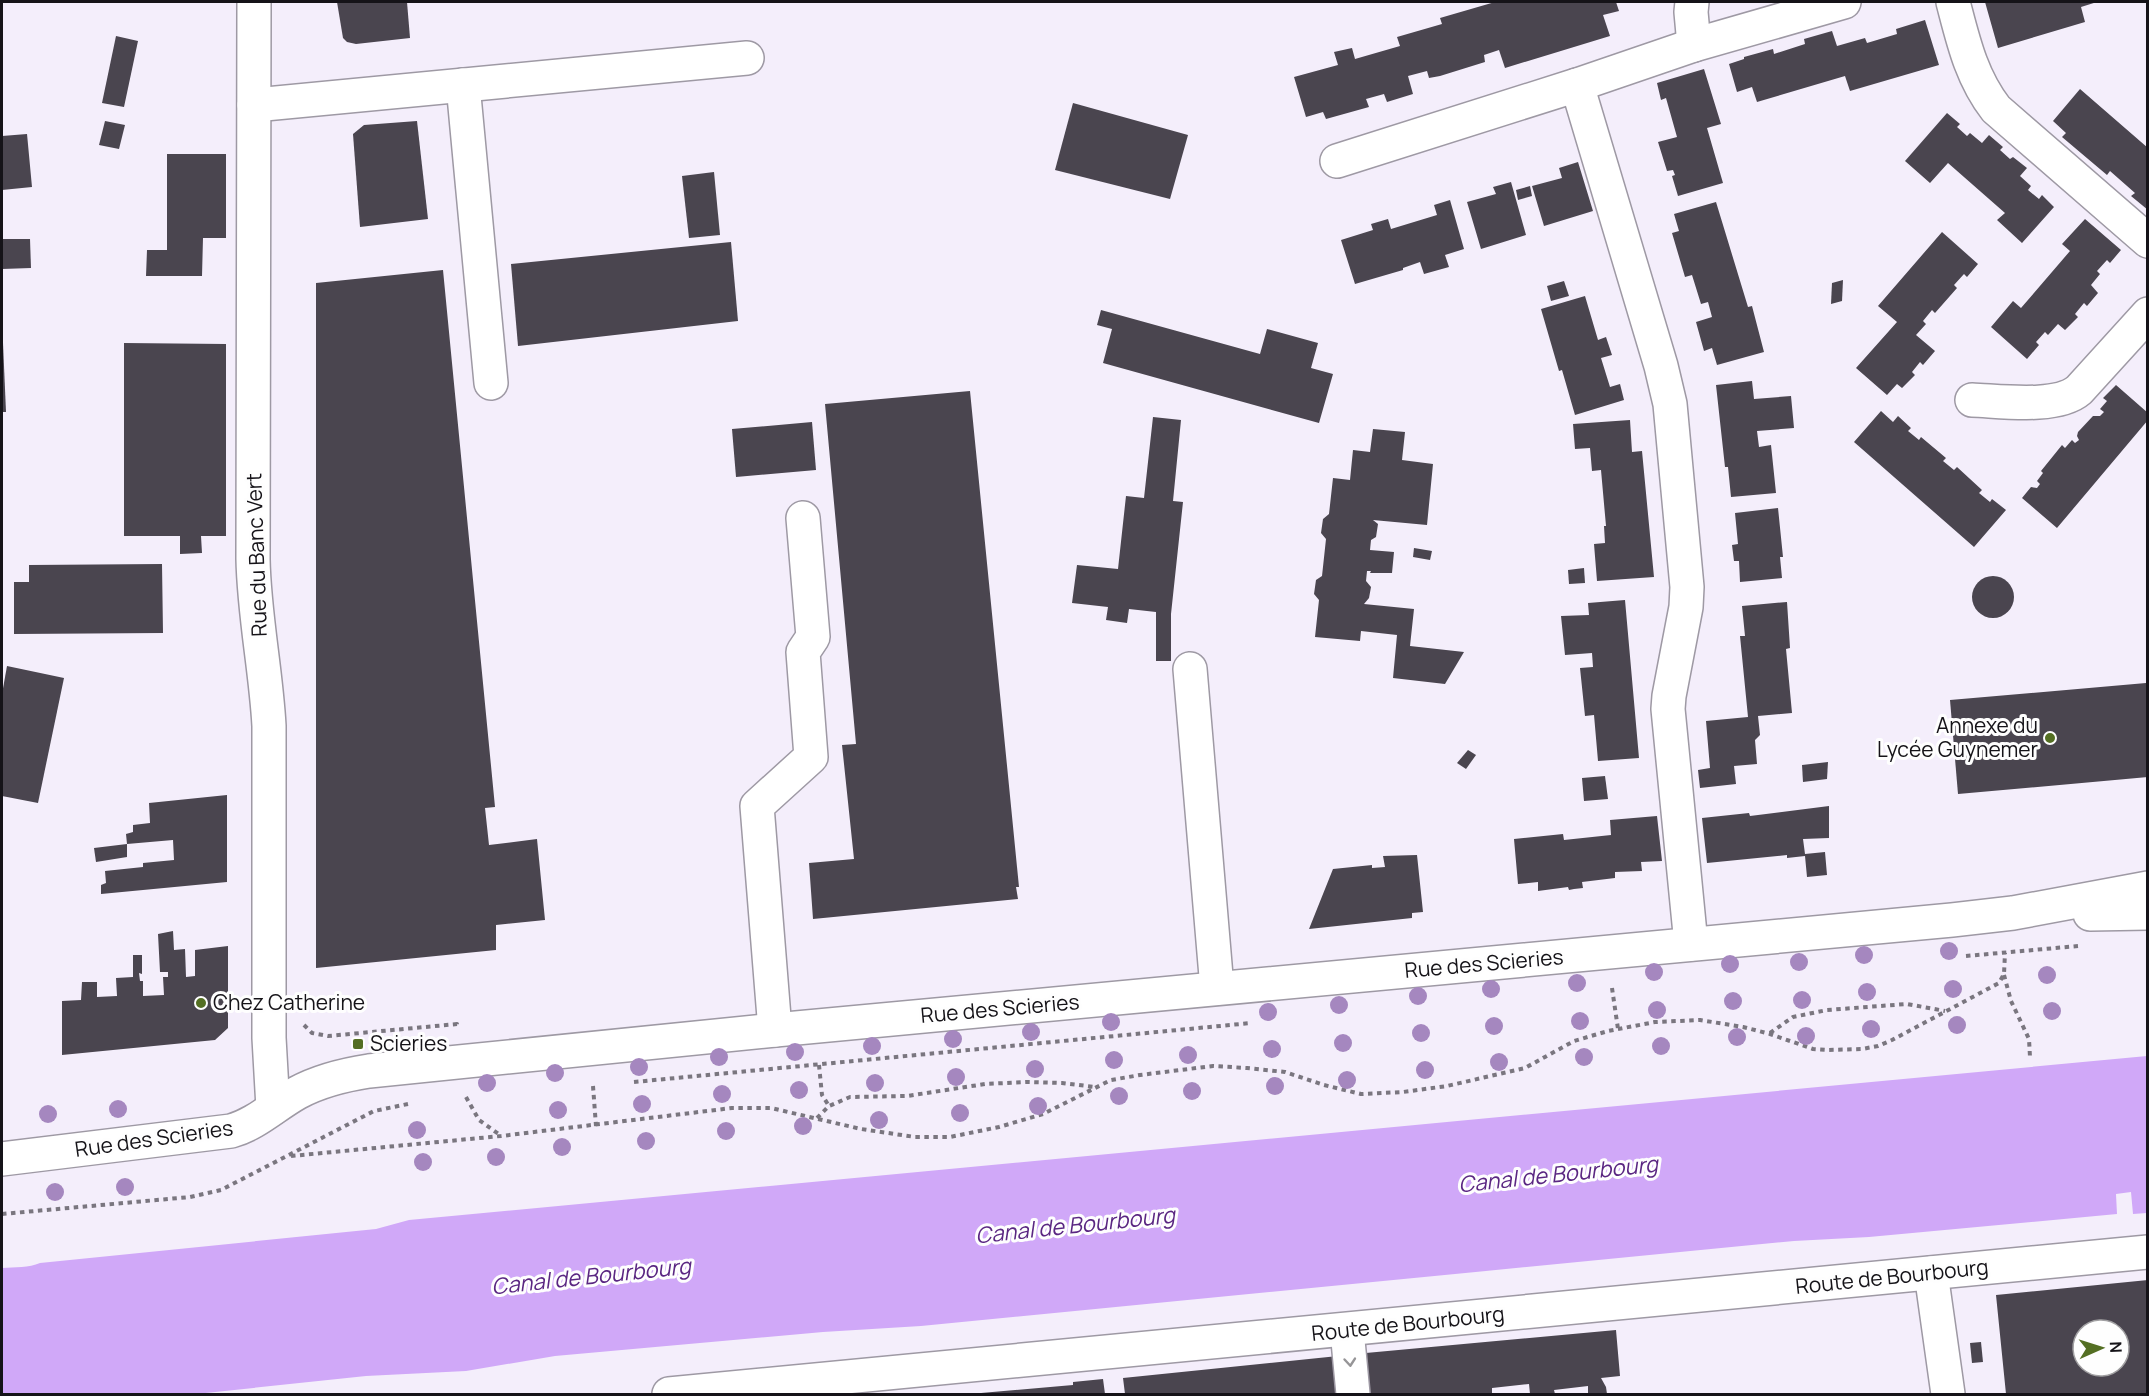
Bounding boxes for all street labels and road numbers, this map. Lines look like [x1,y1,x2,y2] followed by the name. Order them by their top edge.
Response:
[239,473,273,637] street label: Rue du Banc Vert
[1403,942,1565,984] street label: Rue des Scieries
[919,987,1081,1029] street label: Rue des Scieries
[73,1113,235,1163] street label: Rue des Scieries
[1794,1252,1990,1300] street label: Route de Bourbourg
[1310,1299,1506,1347] street label: Route de Bourbourg

